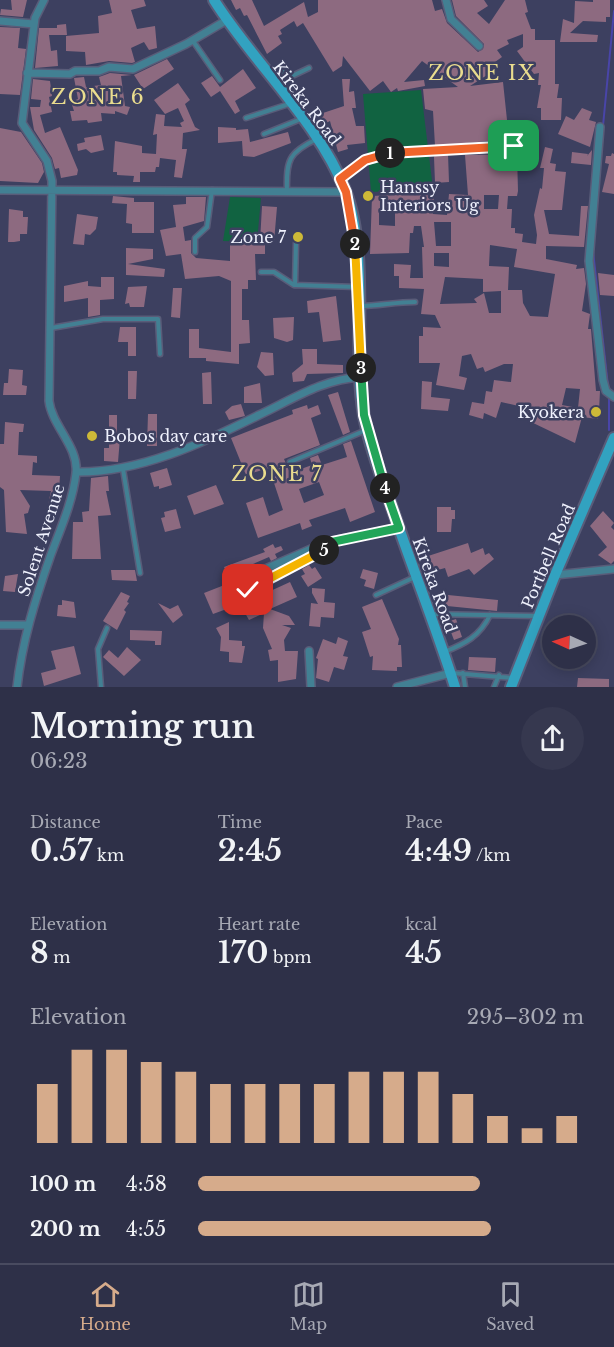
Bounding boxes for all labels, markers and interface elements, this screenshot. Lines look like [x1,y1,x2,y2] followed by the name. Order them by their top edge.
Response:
[269,57,345,149] street label: Kireka Road
[428,61,536,85] district label: ZONE IX
[51,85,145,109] district label: ZONE 6
[488,120,539,171] pin
[497,129,530,162] icon: arrive
[375,138,405,168] pin: 1
[387,143,393,163] text: 1
[380,177,479,215] place label: Hanssy Interiors Ug
[361,189,375,203] marker: Hanssy Interiors Ug
[230,227,287,247] place label: Zone 7
[340,229,370,259] pin: 2
[291,230,305,244] marker: Zone 7
[350,234,360,254] text: 2
[346,353,376,383] pin: 3
[356,358,366,378] text: 3
[518,402,584,422] place label: Kyokera
[589,405,603,419] marker: Kyokera
[104,426,227,446] place label: Bobos day care
[85,429,99,443] marker: Bobos day care
[231,462,323,486] district label: ZONE 7
[370,473,400,503] pin: 4
[380,478,390,498] text: 4
[13,481,69,599] street label: Solent Avenue
[517,500,579,611] street label: Portbell Road
[408,534,462,636] street label: Kireka Road
[309,535,339,565] pin: 5
[319,540,329,560] text: 5
[222,564,273,615] pin
[231,573,264,606] icon: check
[542,615,596,669] north arrow
[542,615,596,669] map controls
[30,706,255,747] text: Morning run
[521,707,584,770] button: share
[30,749,87,773] text: 06:23
[30,812,101,832] text: Distance
[218,812,262,832] text: Time
[405,812,443,832] text: Pace
[30,832,92,869] text: 0.57
[218,832,282,869] text: 2:45
[405,832,472,869] text: 4:49
[92,845,124,865] text: km
[472,845,510,865] text: /km
[30,914,107,934] text: Elevation
[218,914,300,934] text: Heart rate
[405,914,437,934] text: kcal
[30,934,49,971] text: 8
[218,934,268,971] text: 170
[405,934,442,971] text: 45
[49,947,71,967] text: m
[268,947,312,967] text: bpm
[30,1005,127,1029] text: Elevation
[467,1005,584,1029] text: 295–302 m
[30,1172,96,1196] text: 100 m
[126,1172,167,1196] text: 4:58
[30,1217,101,1241] text: 200 m
[126,1217,166,1241] text: 4:55
[80,1278,131,1334] tab: Home
[290,1278,327,1334] tab: Map
[486,1278,534,1334] tab: Saved

